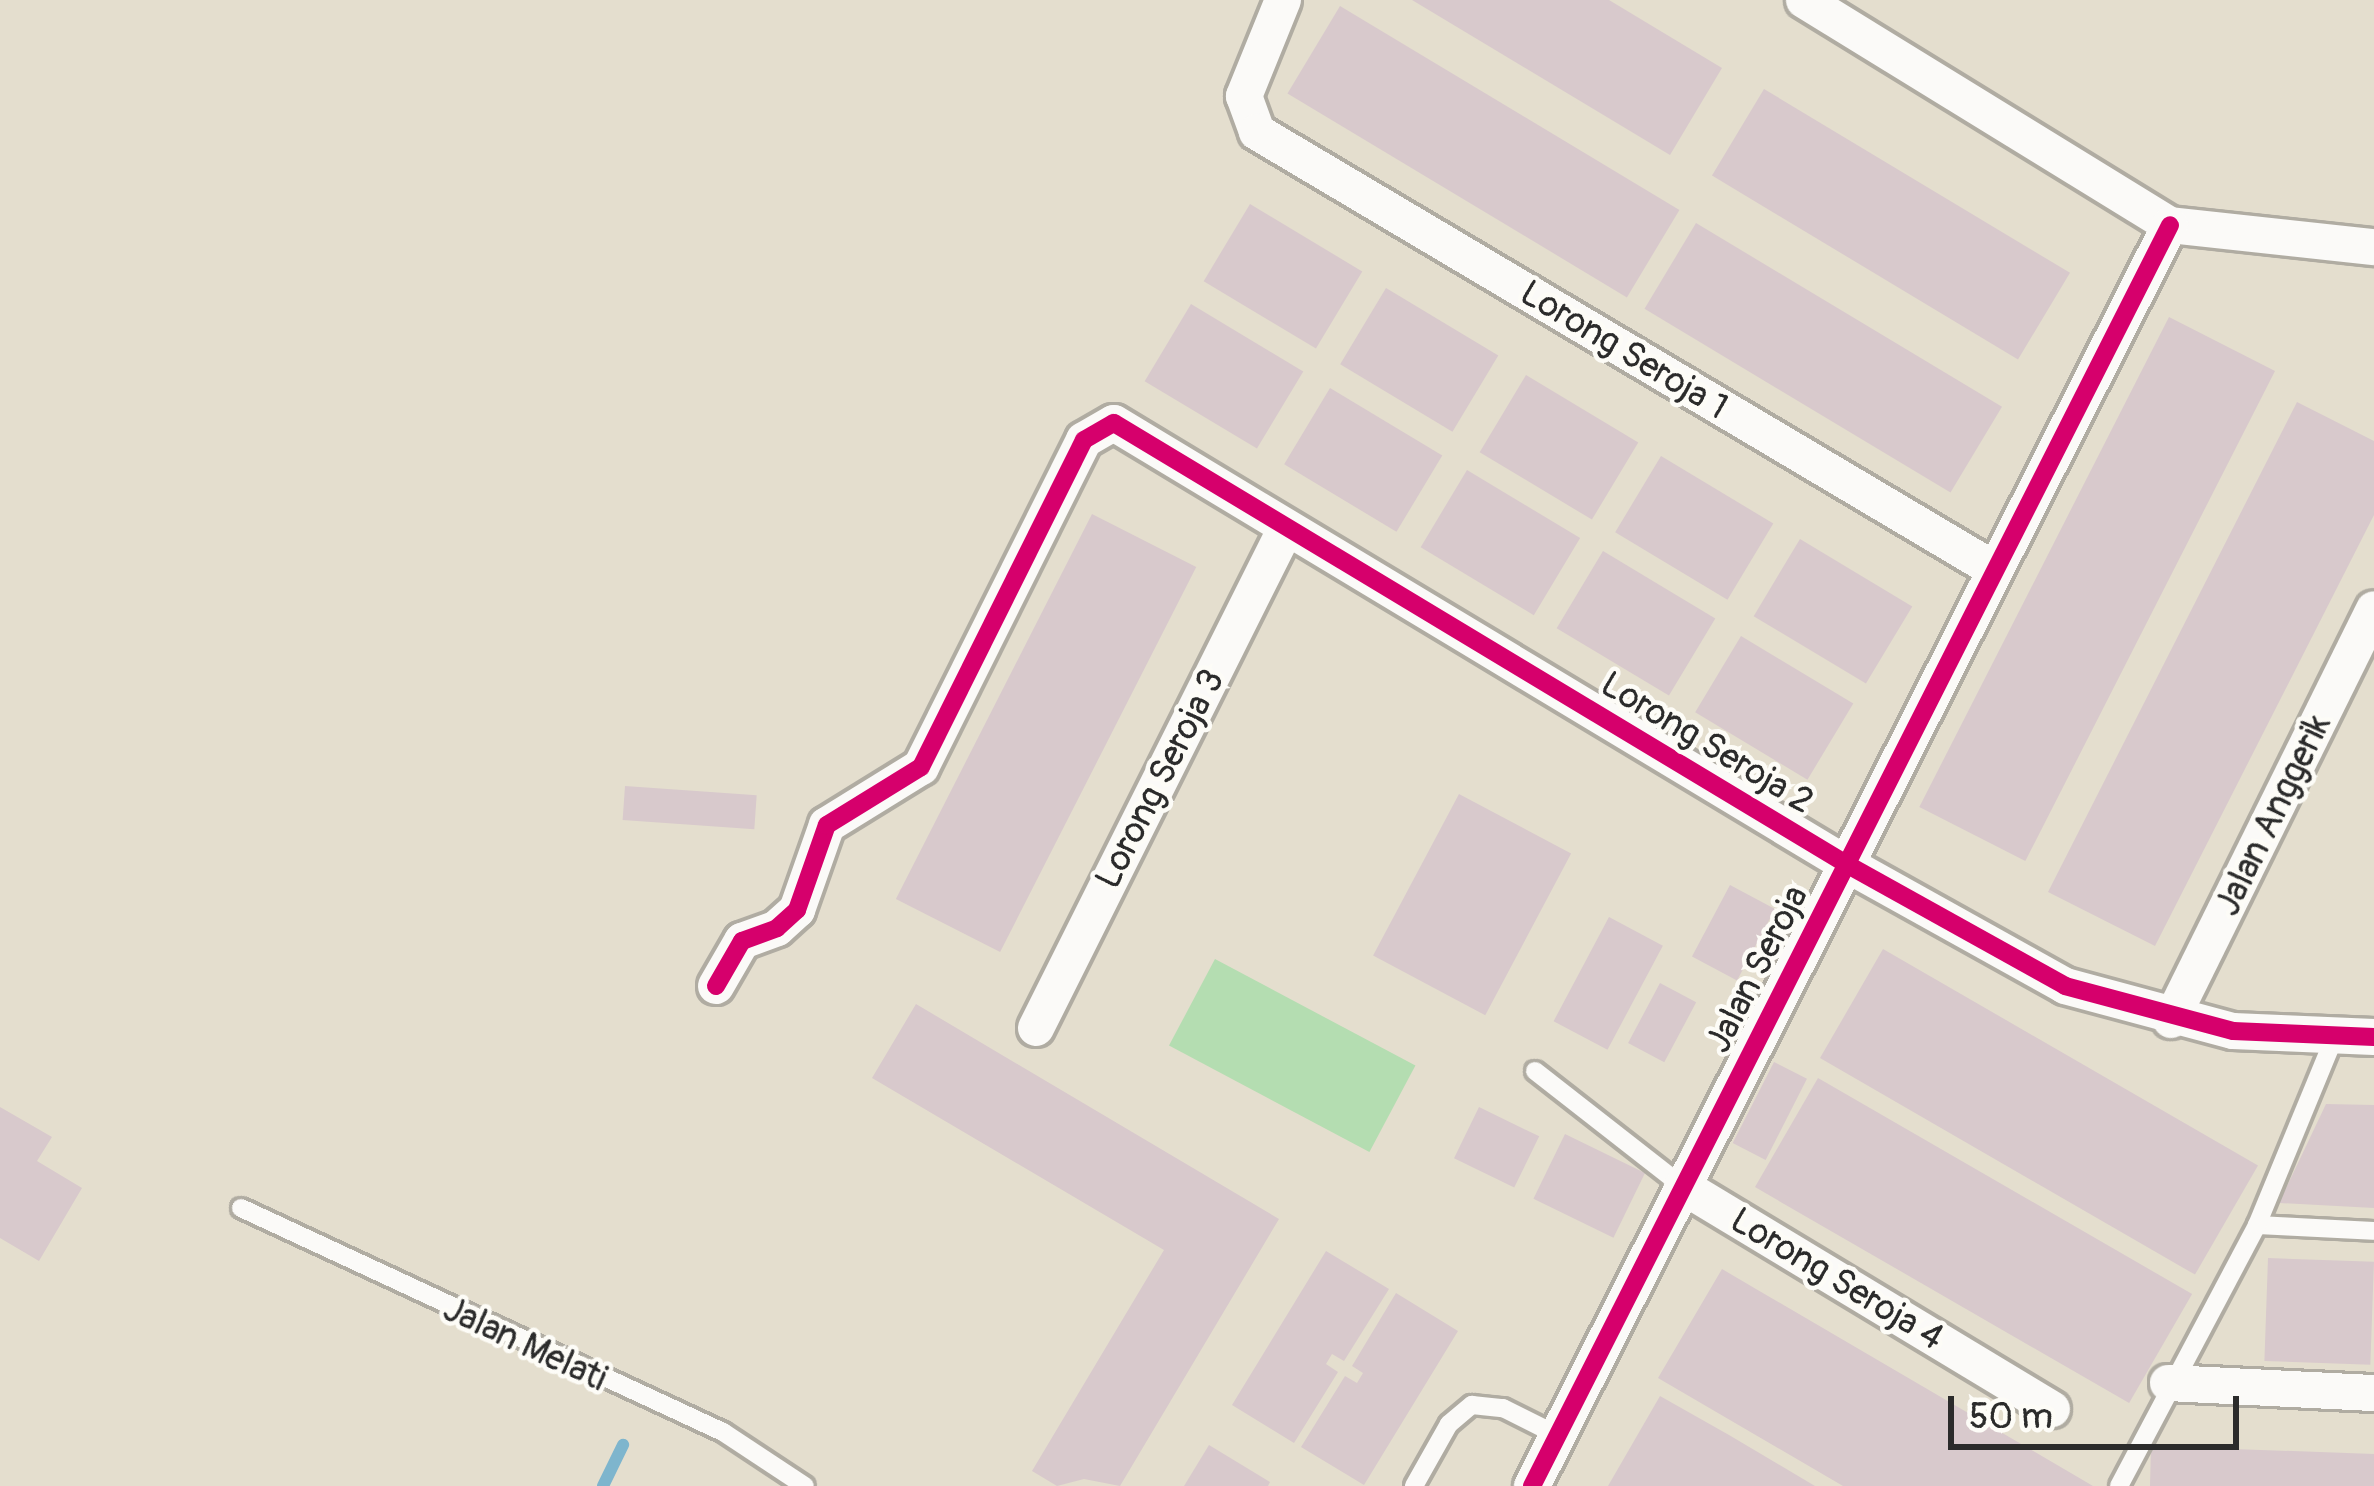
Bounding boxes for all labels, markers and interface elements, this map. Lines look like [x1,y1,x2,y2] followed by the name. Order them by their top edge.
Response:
[1513,271,1735,429] street label: Lorong Seroja 1
[1086,662,1234,896] street label: Lorong Seroja 3
[1593,663,1821,823] street label: Lorong Seroja 2
[2206,707,2340,923] street label: Jalan Anggerik
[1697,878,1817,1060] street label: Jalan Seroja
[1723,1198,1951,1360] street label: Lorong Seroja 4
[436,1287,614,1401] street label: Jalan Melati
[1954,1372,2245,1446] scale bar
[1969,1394,2053,1439] text: 50 m

